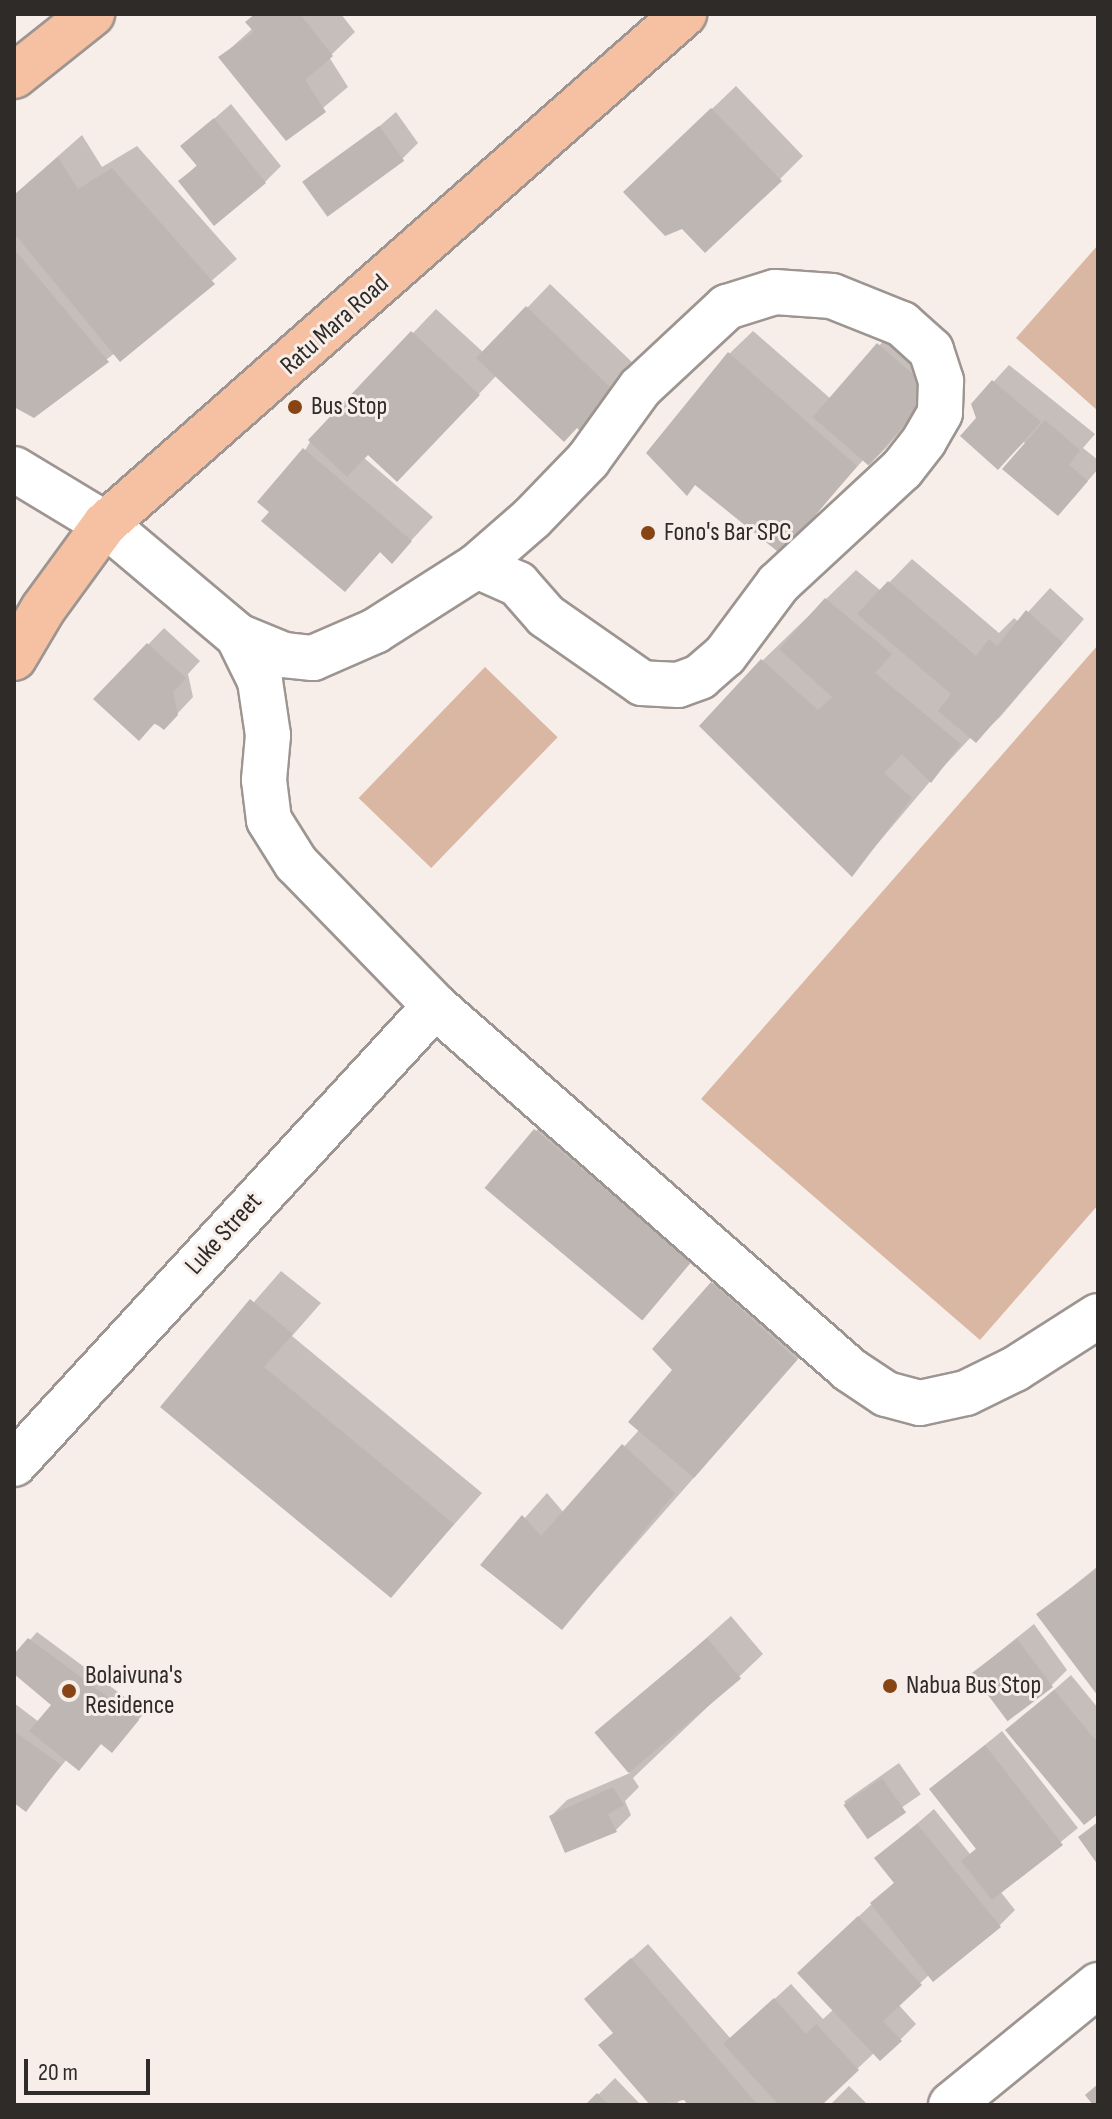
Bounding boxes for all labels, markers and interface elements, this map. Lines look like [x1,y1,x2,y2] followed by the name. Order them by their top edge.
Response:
[275,268,395,382] street label: Ratu Mara Road
[311,391,387,423] place label: Bus Stop
[286,398,304,416] marker: Bus Stop
[664,517,792,549] place label: Fono's Bar SPC
[639,524,657,542] marker: Fono's Bar SPC
[179,1187,269,1281] street label: Luke Street
[85,1660,183,1722] place label: Bolaivuna's Residence
[906,1670,1041,1702] place label: Nabua Bus Stop
[881,1677,899,1695] marker: Nabua Bus Stop
[60,1682,78,1700] marker: Bolaivuna's Residence
[28,2043,154,2093] scale bar
[38,2058,78,2087] text: 20 m

